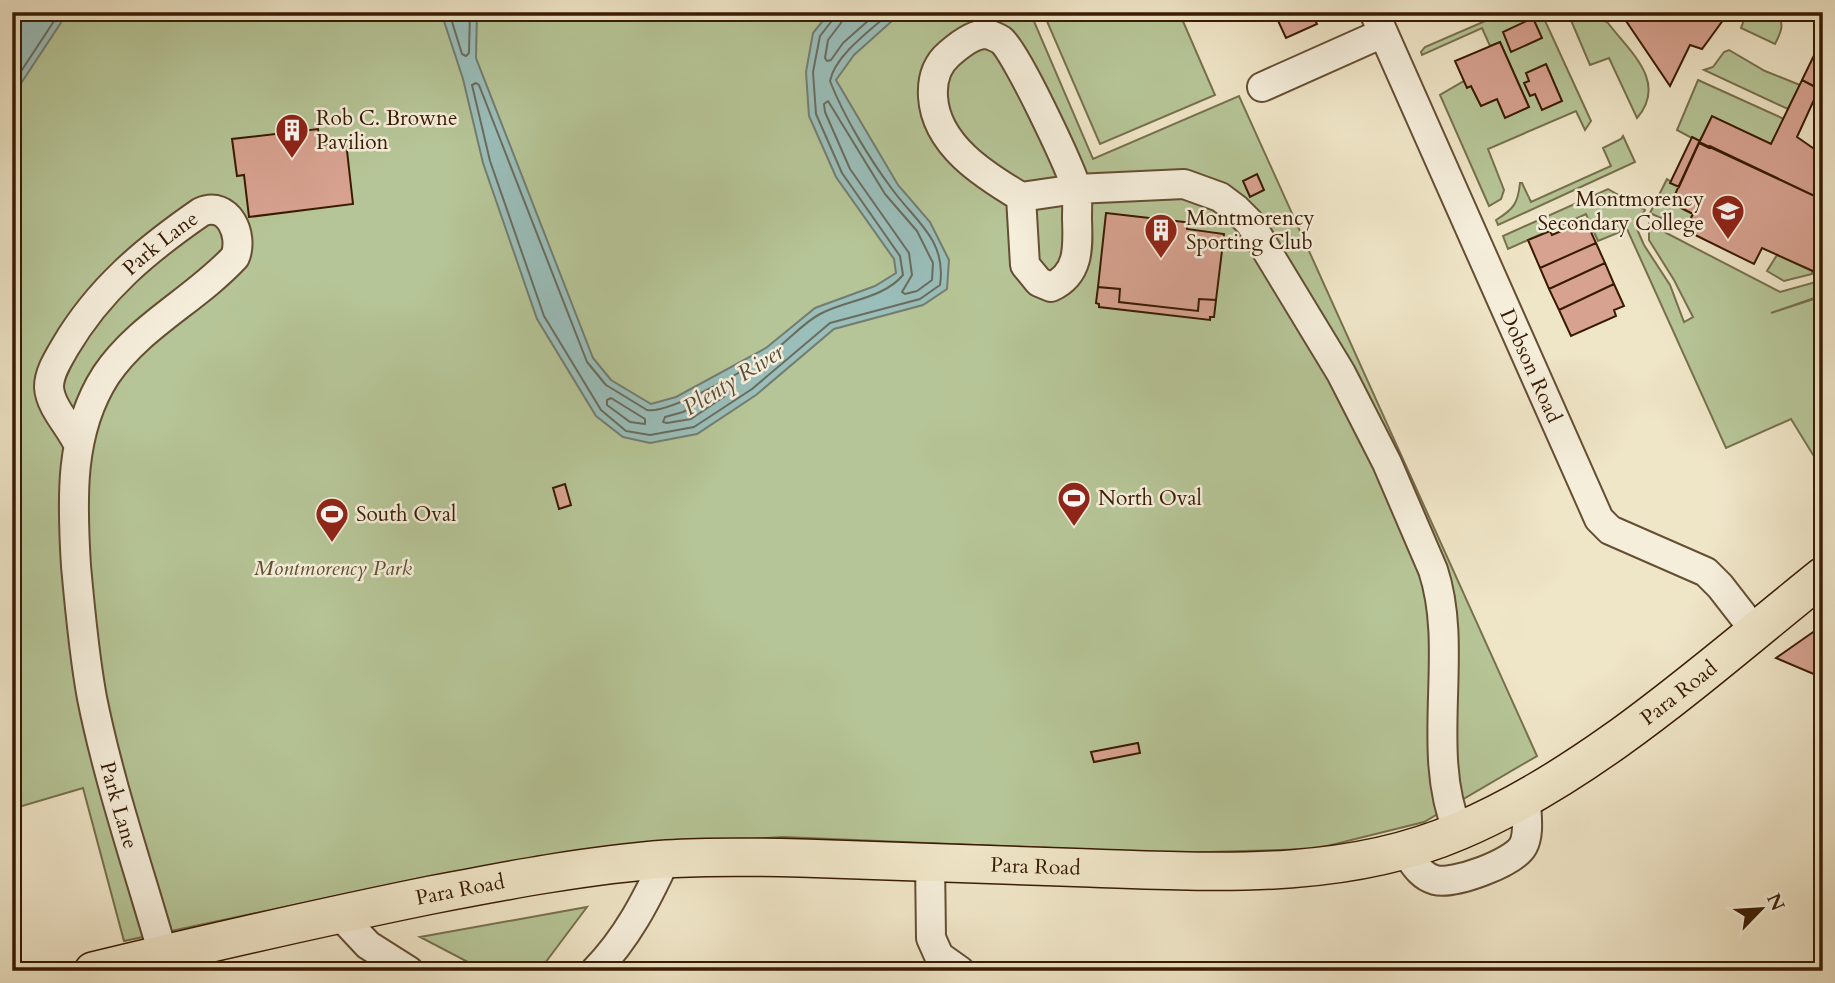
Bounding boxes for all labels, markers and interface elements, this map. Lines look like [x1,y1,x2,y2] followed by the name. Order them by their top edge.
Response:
[316,104,457,157] place label: Rob C. Browne Pavilion
[273,111,311,160] building icon: Rob C. Browne Pavilion
[1537,185,1704,238] place label: Montmorency Secondary College
[1709,192,1747,241] school or university icon: Montmorency Secondary College
[116,204,204,282] street label: Park Lane
[1186,204,1315,257] place label: Montmorency Sporting Club
[1142,211,1180,260] building icon: Montmorency Sporting Club
[1493,304,1568,428] street label: Dobson Road
[677,335,791,423] water label: Plenty River
[1055,479,1093,528] sports icon: North Oval
[1098,484,1202,513] place label: North Oval
[313,495,351,544] sports icon: South Oval
[356,500,456,529] place label: South Oval
[254,554,413,583] park label: Montmorency Park
[1635,654,1723,732] street label: Para Road
[92,758,145,852] street label: Park Lane
[990,851,1081,883] street label: Para Road
[413,867,507,913] street label: Para Road
[1727,874,1797,944] north arrow
[1760,889,1791,916] text: N

